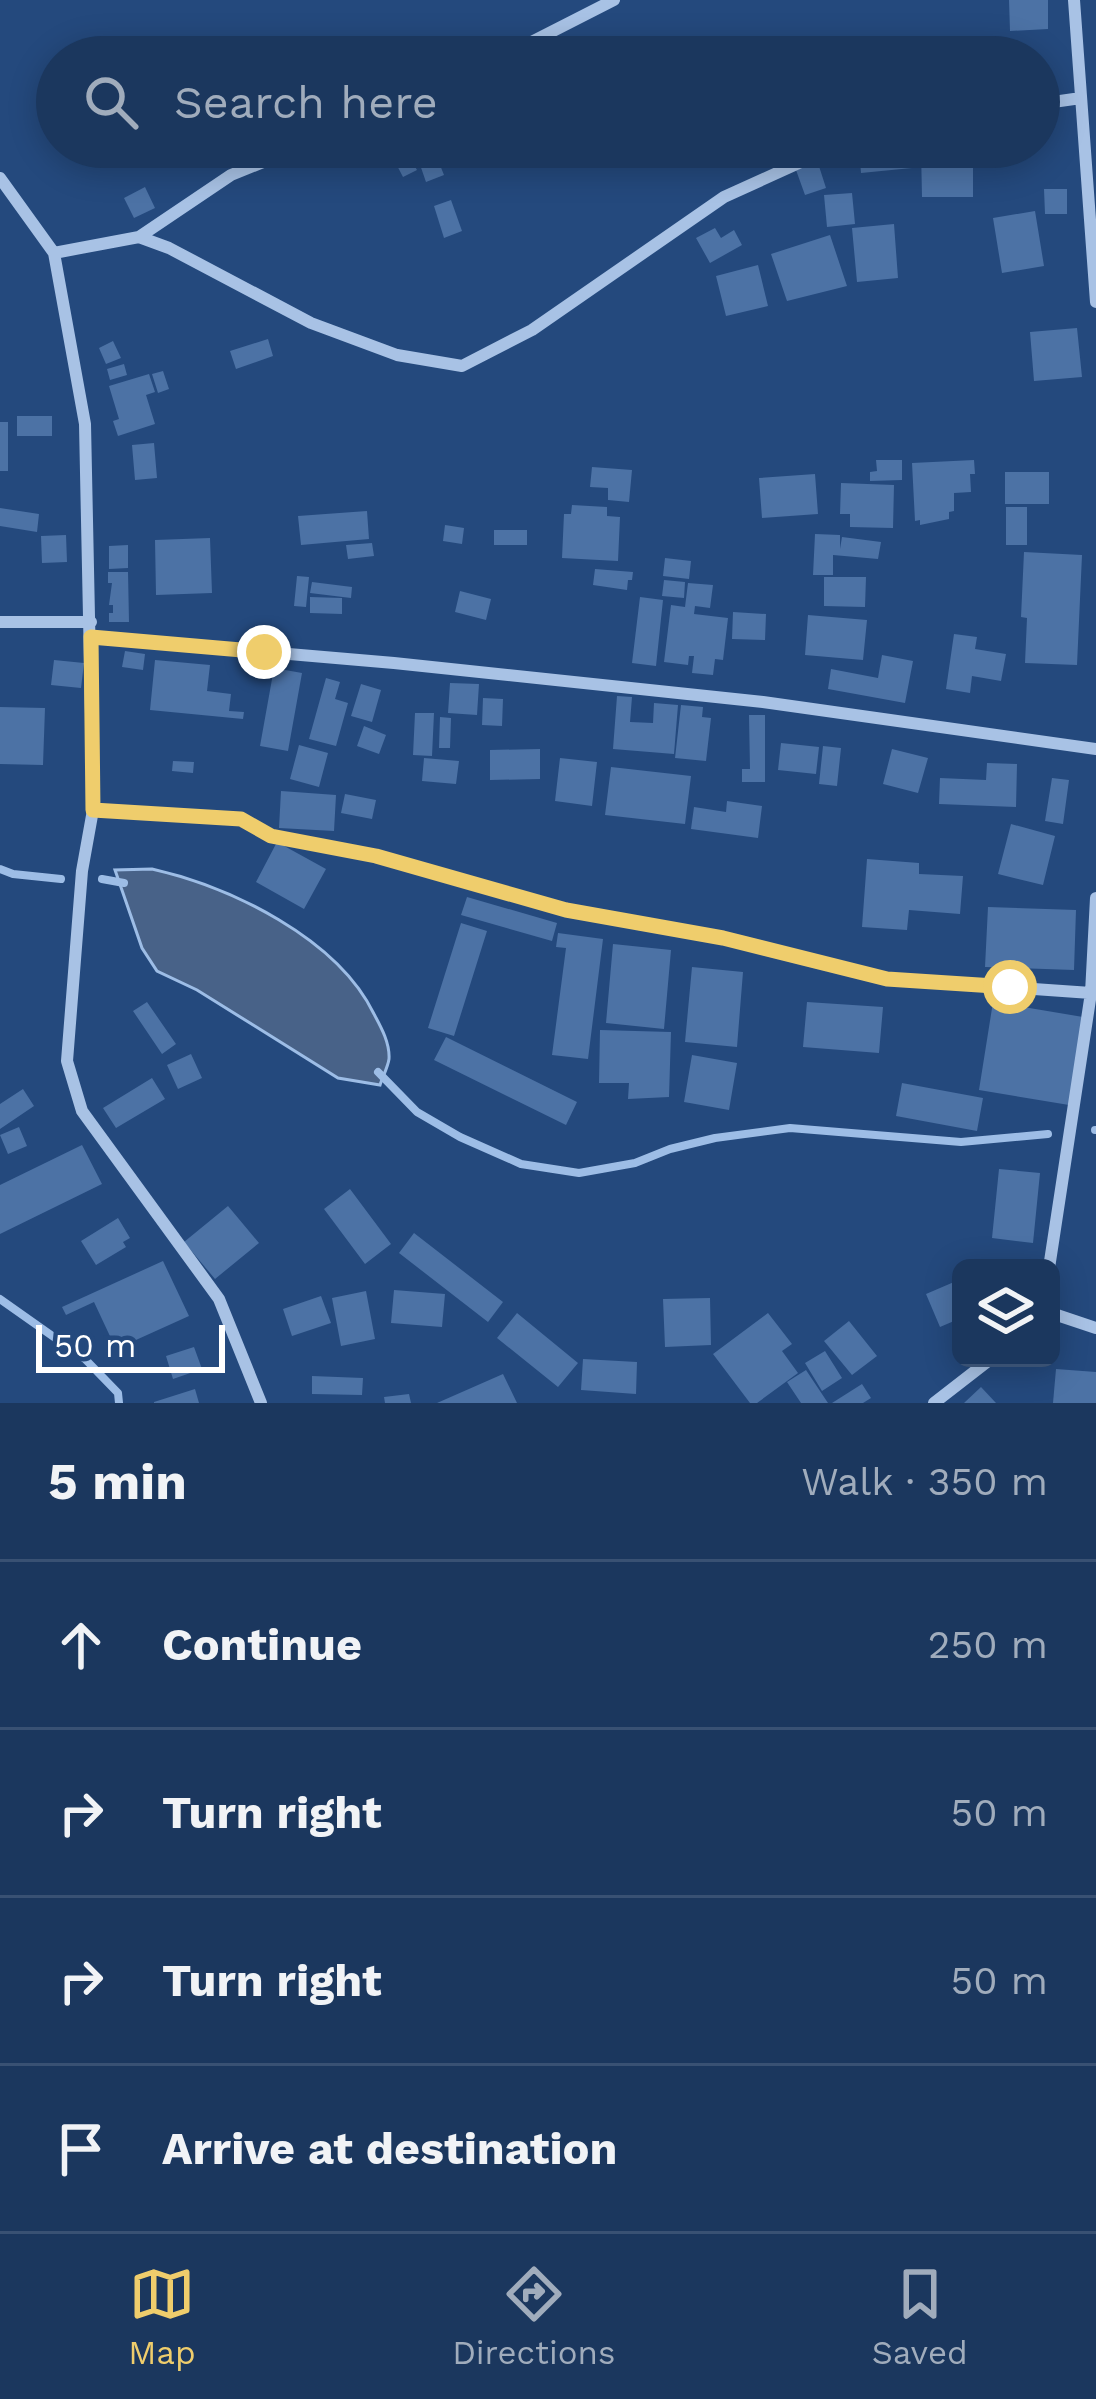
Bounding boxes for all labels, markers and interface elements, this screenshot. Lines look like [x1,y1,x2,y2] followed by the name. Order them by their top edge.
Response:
[36,36,1060,168] search box
[78,69,144,135] icon: search
[174,76,438,129] text: Search here
[237,625,291,679] route end
[983,960,1037,1014] route start
[952,1259,1060,1367] map controls
[952,1259,1060,1367] button: layers
[36,1319,225,1372] scale bar
[54,1326,136,1365] text: 50 m
[48,1452,187,1511] text: 5 min
[801,1459,1048,1504] text: Walk · 350 m
[48,1612,114,1678] icon: ahead
[162,1618,362,1671] text: Continue
[928,1622,1048,1667] text: 250 m
[48,1780,114,1846] icon: right
[162,1786,382,1839] text: Turn right
[951,1790,1048,1835] text: 50 m
[48,1948,114,2014] icon: right
[162,1954,382,2007] text: Turn right
[951,1958,1048,2003] text: 50 m
[48,2116,114,2182] icon: arrive
[162,2122,617,2175] text: Arrive at destination
[128,2261,196,2372] tab: Map
[452,2261,615,2372] tab: Directions
[872,2261,968,2372] tab: Saved

